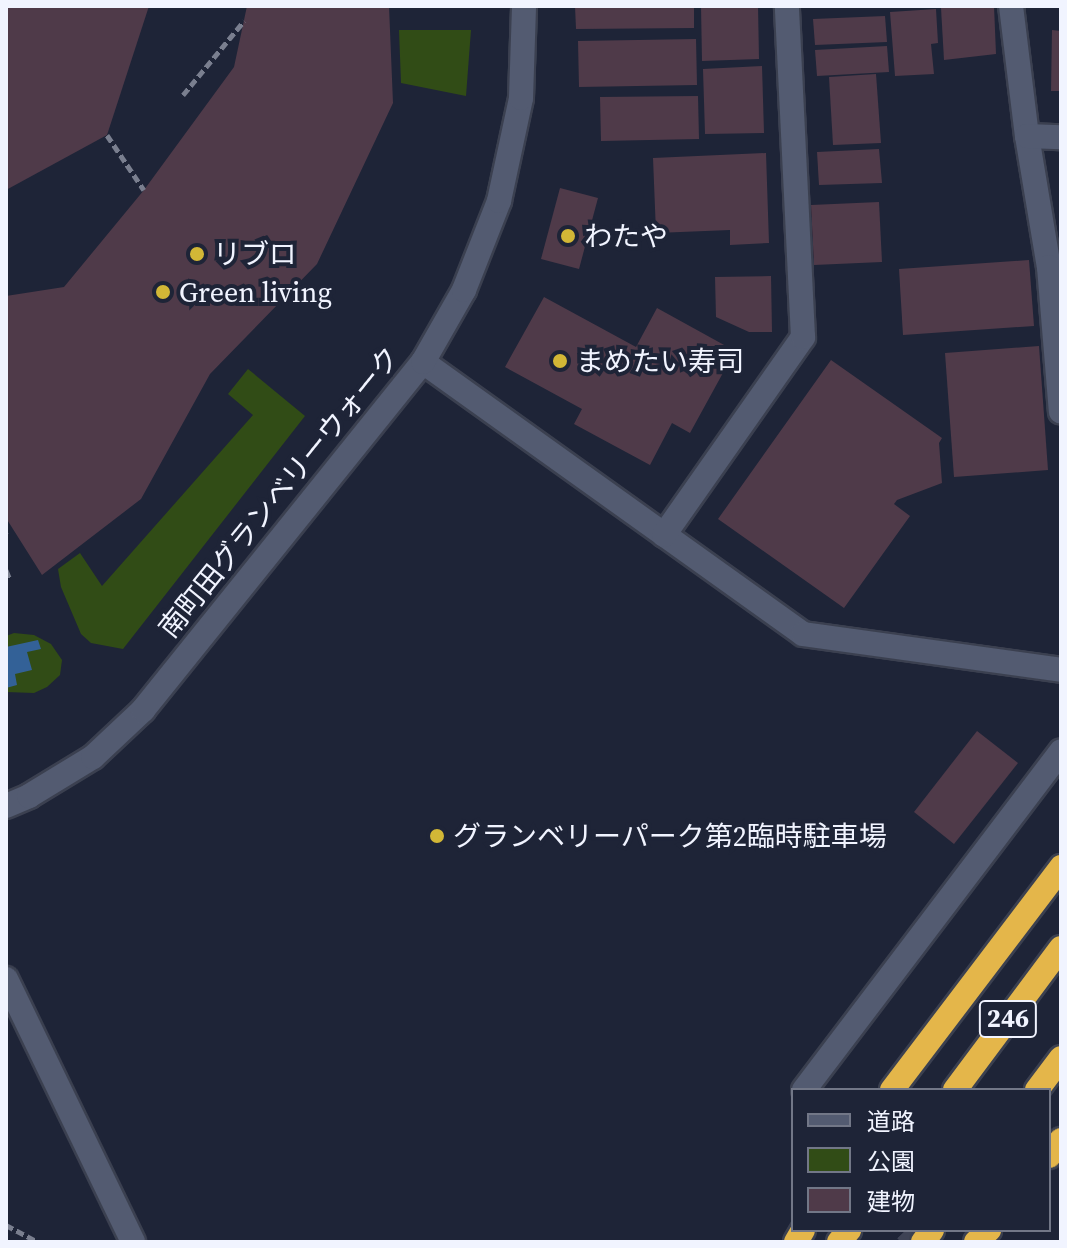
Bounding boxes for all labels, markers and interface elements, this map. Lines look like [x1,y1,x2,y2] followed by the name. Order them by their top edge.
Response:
[584,219,668,253] place label: わたや
[559,227,577,245] marker: わたや
[213,237,297,271] place label: リブロ
[188,245,206,263] marker: リブロ
[179,275,332,309] place label: Green living
[154,283,172,301] marker: Green living
[151,340,407,644] street label: 南町田グランベリーウォーク
[576,344,744,378] place label: まめたい寿司
[551,352,569,370] marker: まめたい寿司
[453,819,887,853] place label: グランベリーパーク第2臨時駐車場
[428,827,446,845] marker: グランベリーパーク第2臨時駐車場
[978,997,1038,1041] road number: 246
[791,1088,1051,1232] legend
[867,1105,915,1138] text: 道路
[867,1145,915,1178] text: 公園
[867,1185,915,1218] text: 建物

